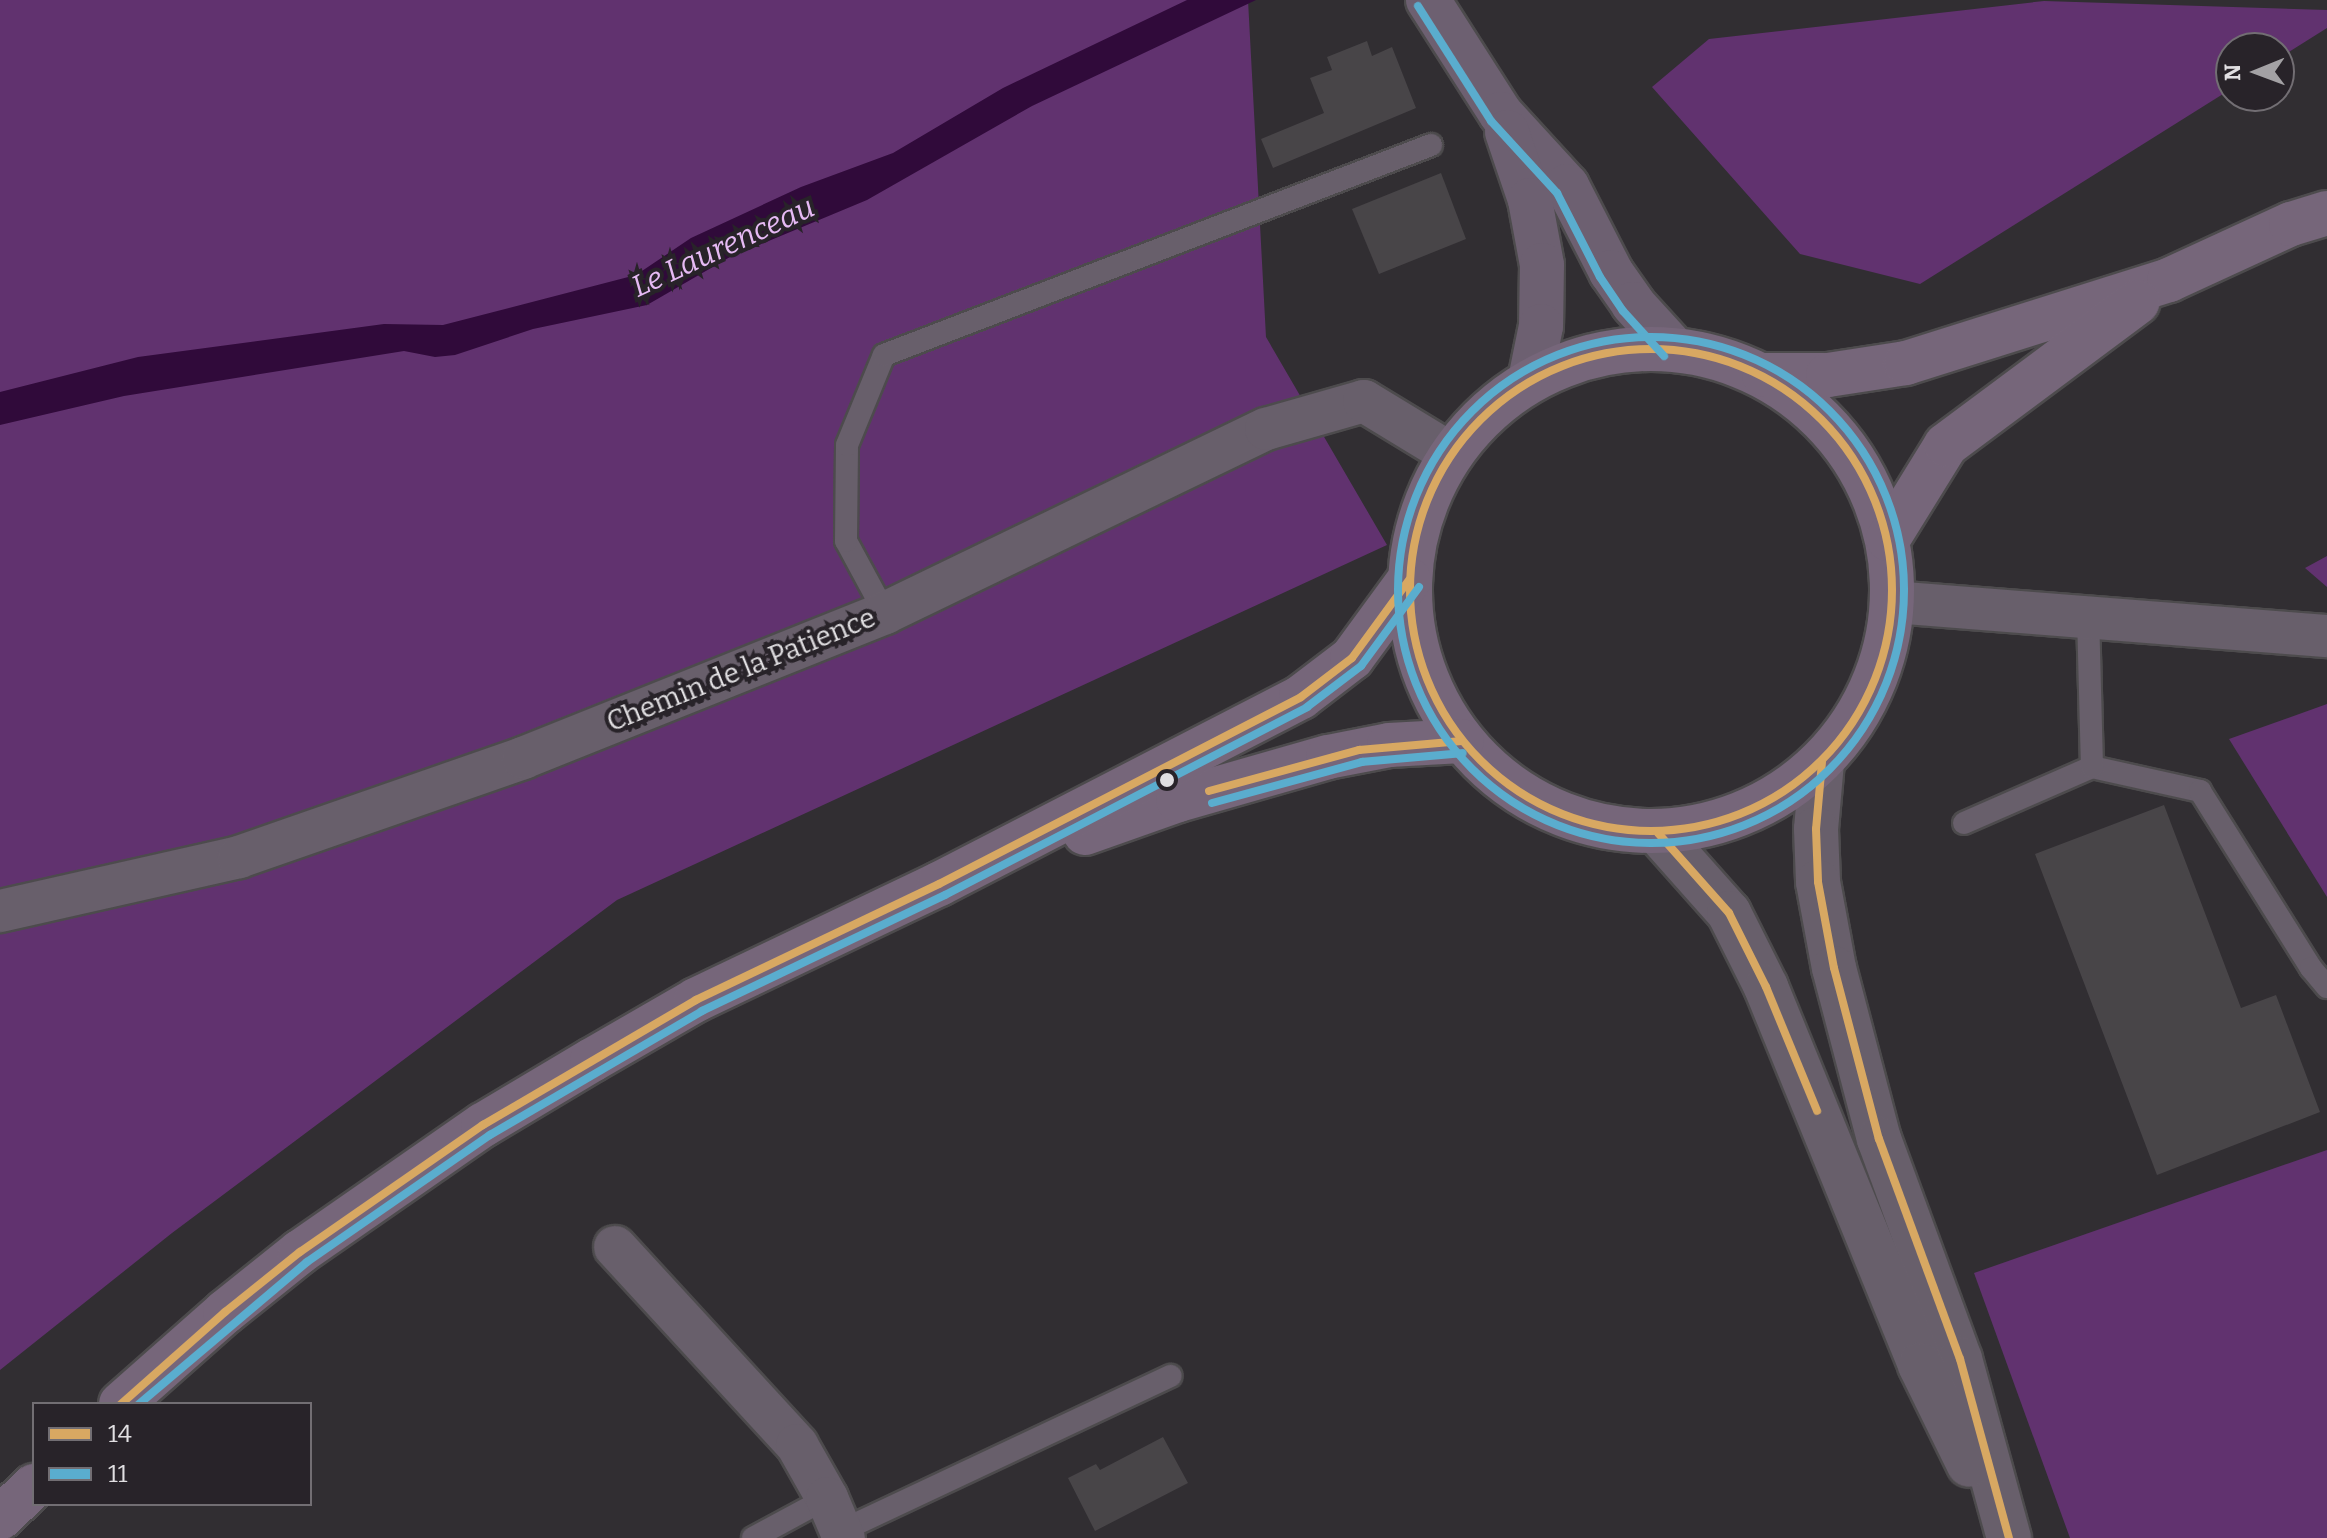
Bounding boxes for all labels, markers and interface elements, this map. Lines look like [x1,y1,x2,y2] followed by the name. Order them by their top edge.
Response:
[2215,32,2295,112] north arrow
[2219,64,2246,81] text: N
[626,189,820,305] water label: Le Laurenceau
[602,601,880,739] street label: Chemin de la Patience
[1159,772,1175,788] unlabelled marker
[32,1402,312,1506] legend
[108,1420,132,1448] text: 14
[108,1460,128,1488] text: 11

